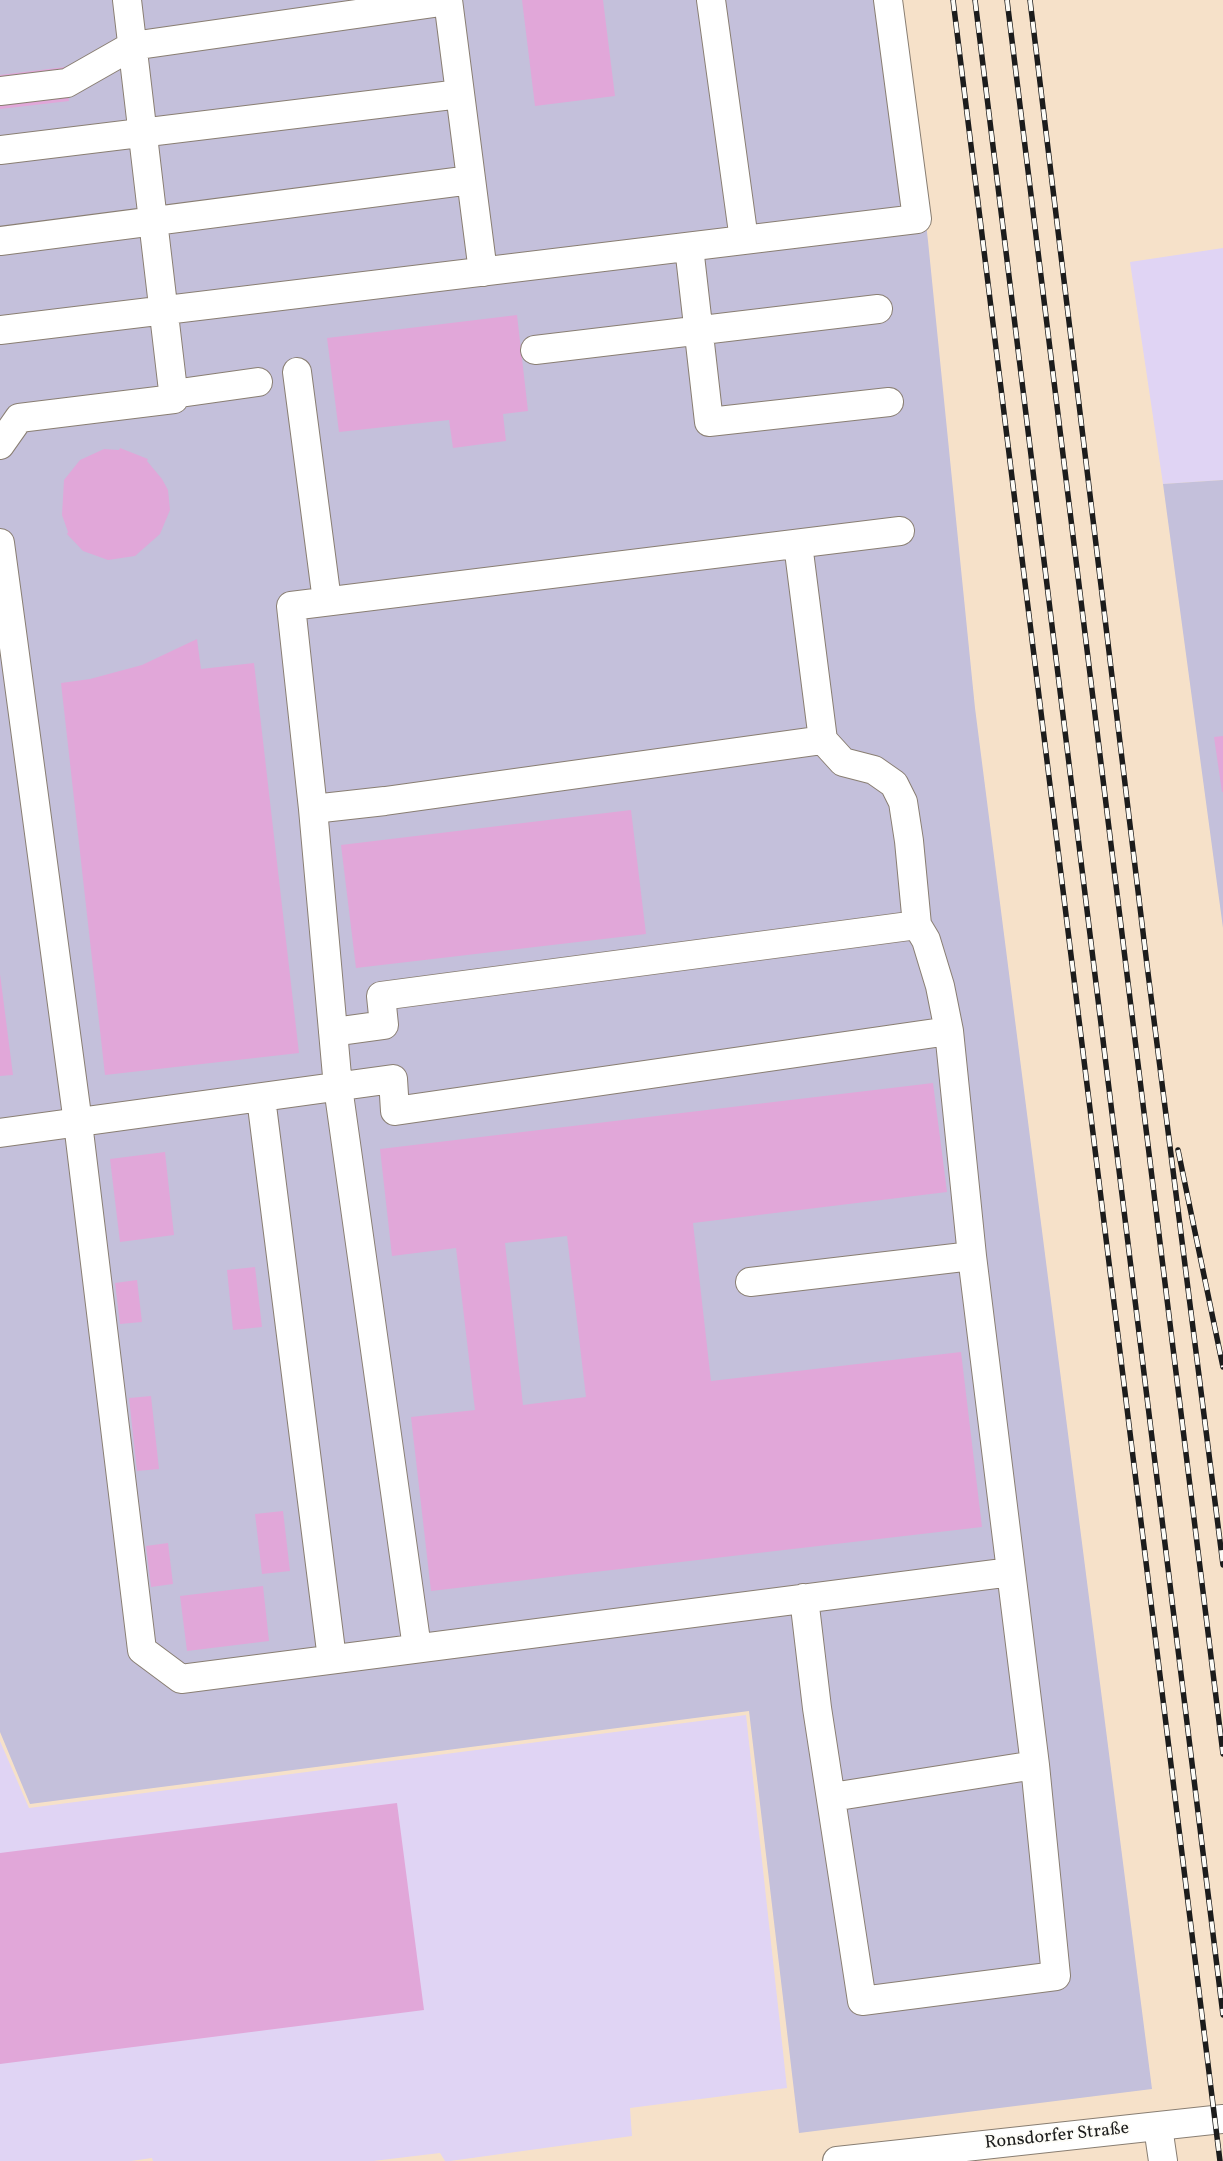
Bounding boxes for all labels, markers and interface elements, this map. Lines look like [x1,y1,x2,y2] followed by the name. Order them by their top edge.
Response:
[984,2119,1130,2155] street label: Ronsdorfer Straße

